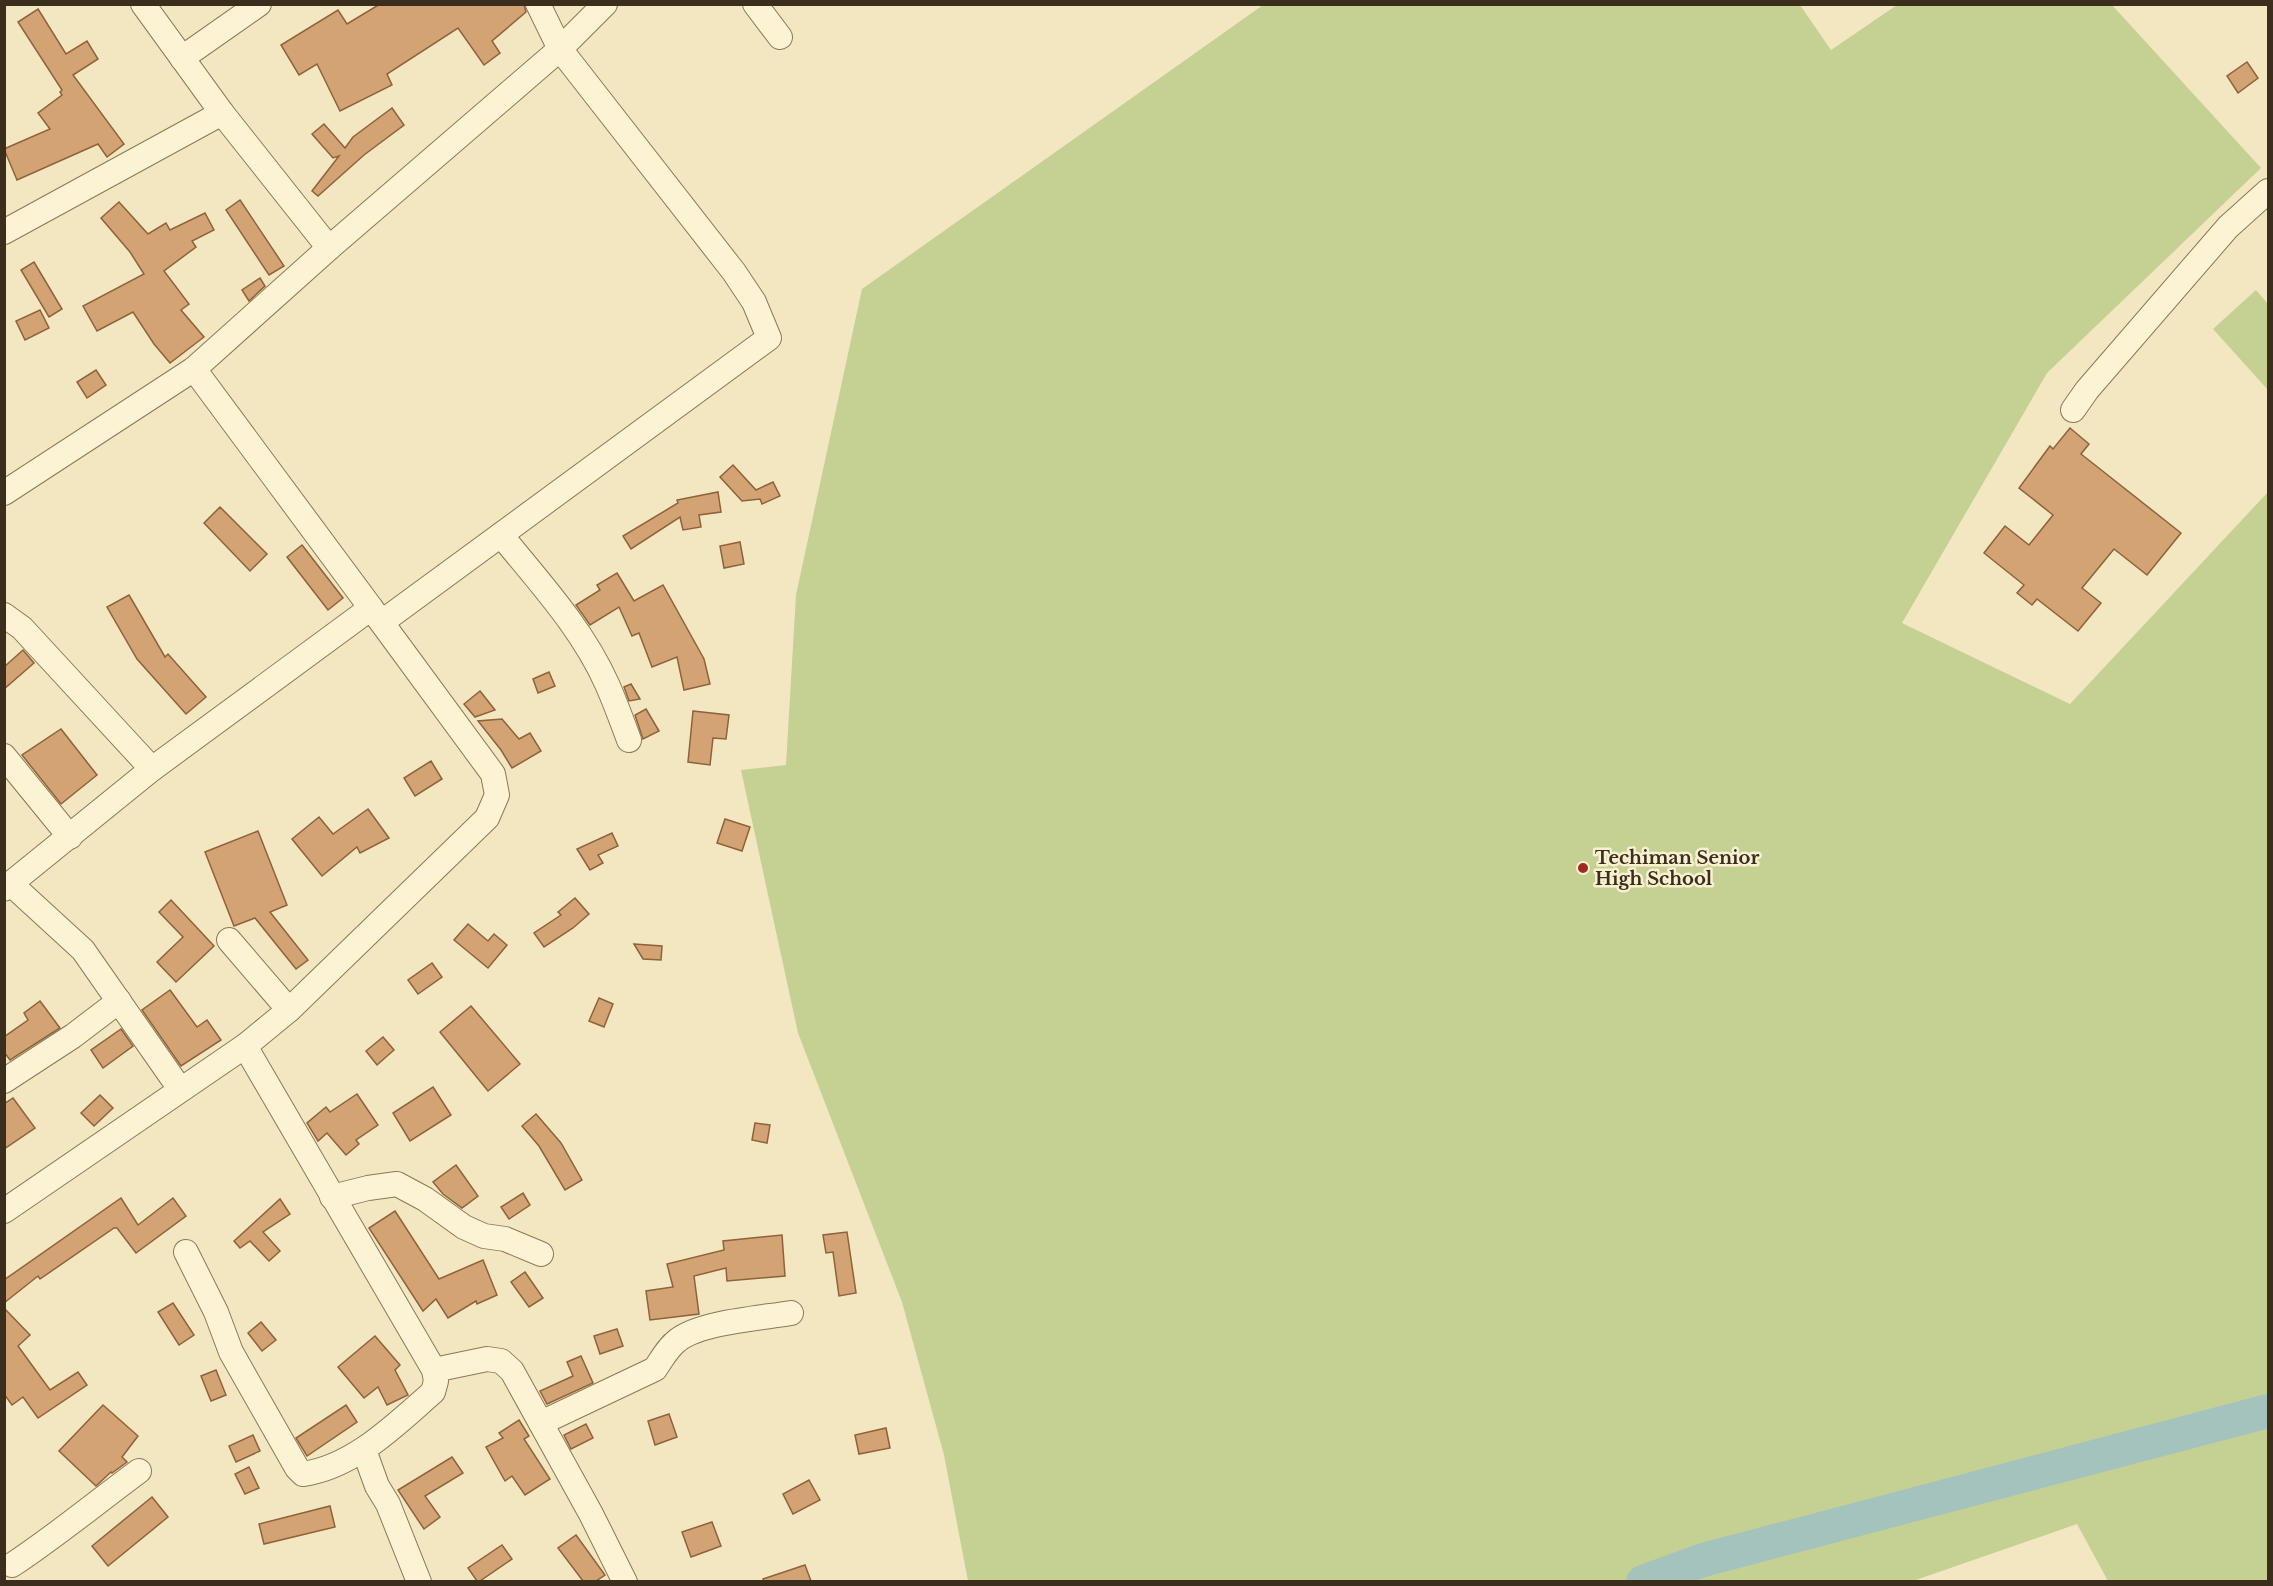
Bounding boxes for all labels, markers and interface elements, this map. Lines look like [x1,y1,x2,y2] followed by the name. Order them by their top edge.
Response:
[1595,847,1760,890] place label: Techiman Senior High School
[1576,861,1590,875] marker: Techiman Senior High School

